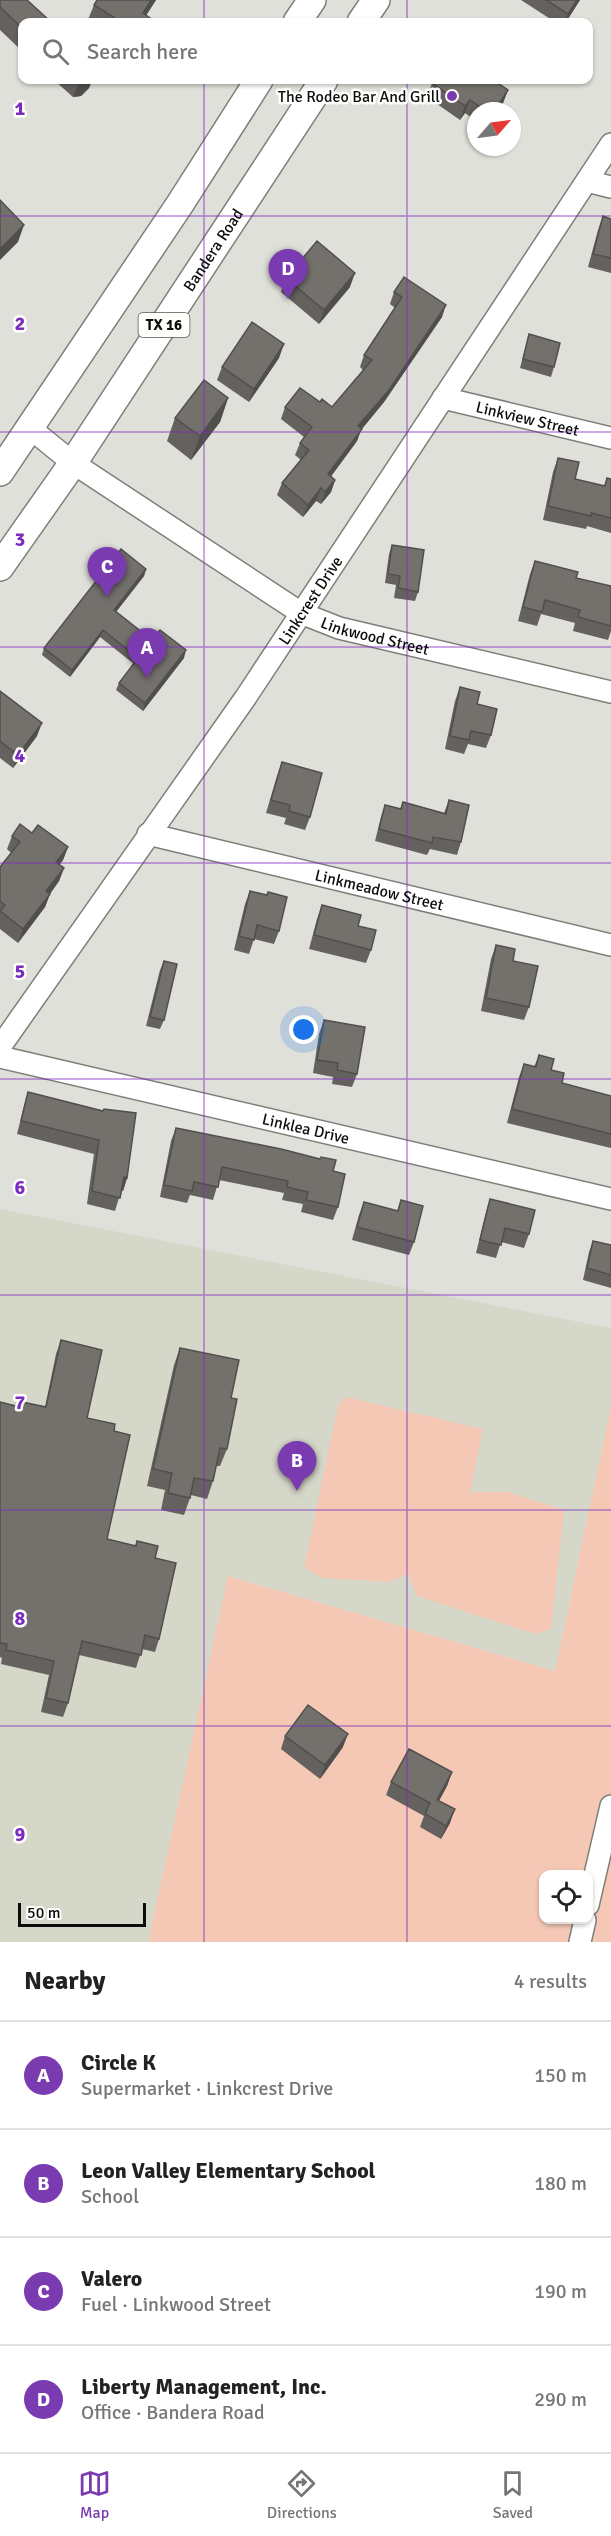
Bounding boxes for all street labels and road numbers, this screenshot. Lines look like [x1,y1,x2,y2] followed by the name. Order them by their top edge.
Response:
[179,205,248,295] street label: Bandera Road
[138,313,190,337] road number: TX 16
[474,397,581,441] street label: Linkview Street
[274,553,347,649] street label: Linkcrest Drive
[318,613,431,660] street label: Linkwood Street
[313,865,446,916] street label: Linkmeadow Street
[260,1109,351,1149] street label: Linklea Drive

